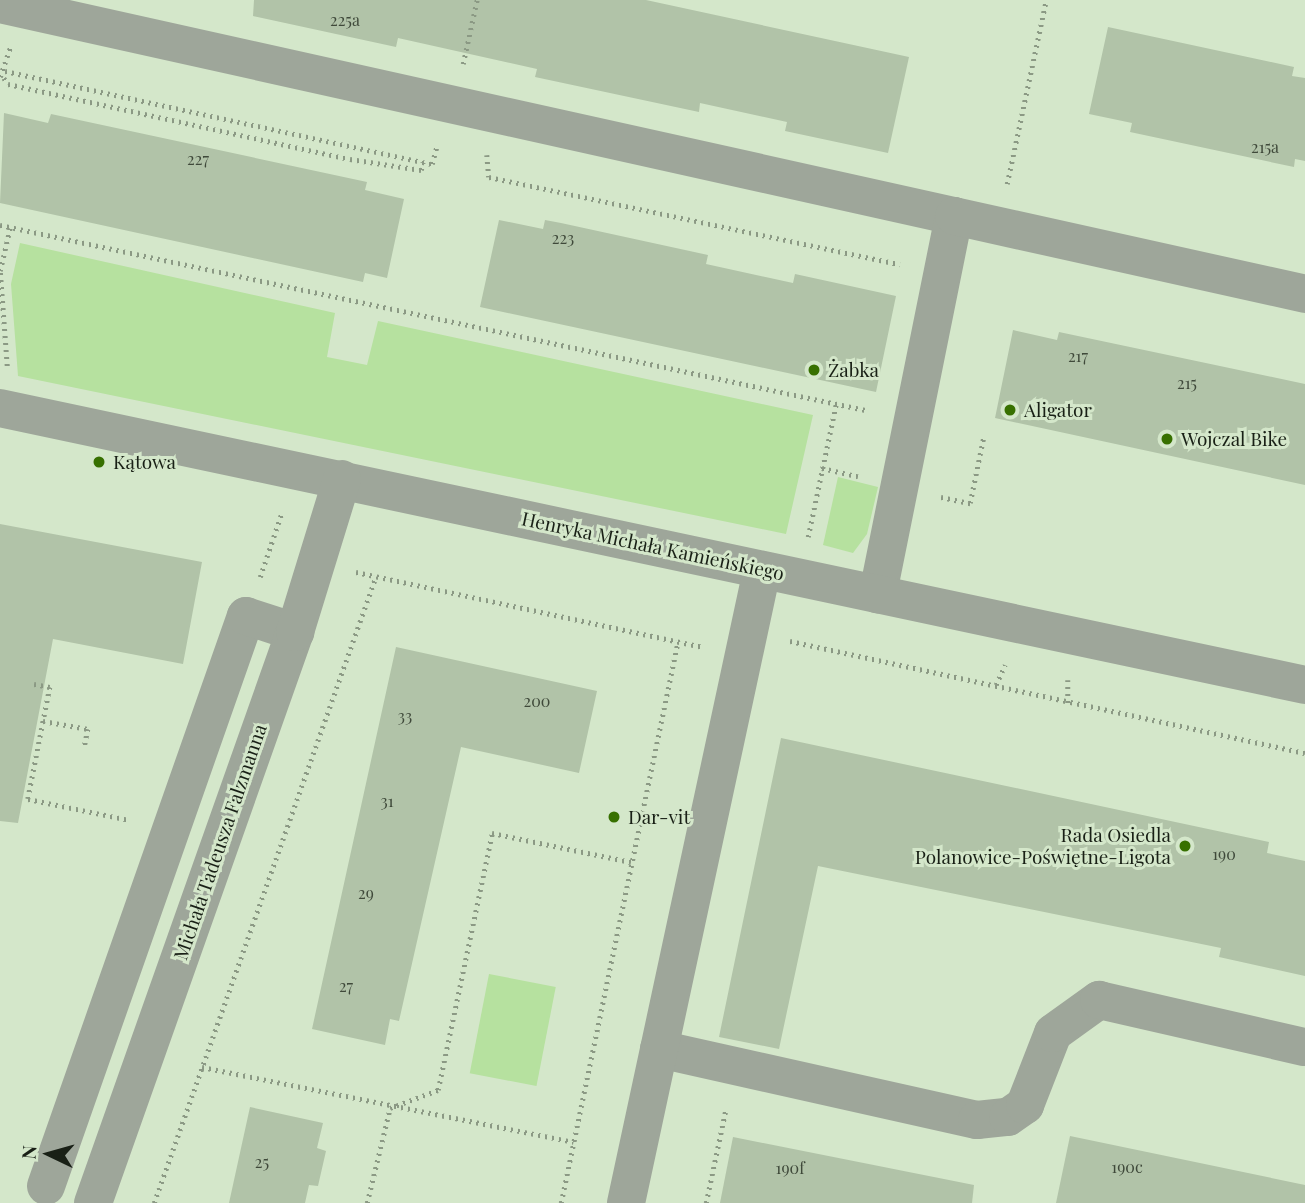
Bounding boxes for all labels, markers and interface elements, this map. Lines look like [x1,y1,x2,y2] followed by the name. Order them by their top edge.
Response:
[330,10,360,30] house number: 225a
[1251,137,1279,157] house number: 215a
[187,149,209,169] house number: 227
[552,228,574,248] house number: 223
[1068,346,1088,366] house number: 217
[828,359,879,381] place label: Żabka
[806,362,822,378] marker: Żabka
[1177,373,1197,393] house number: 215
[1024,399,1092,421] place label: Aligator
[1002,402,1018,418] marker: Aligator
[1181,428,1287,450] place label: Wojczal Bike
[1159,431,1175,447] marker: Wojczal Bike
[113,451,176,473] place label: Kątowa
[91,454,107,470] marker: Kątowa
[519,507,787,585] street label: Henryka Michała Kamieńskiego
[524,691,550,711] house number: 200
[398,706,412,726] house number: 33
[169,721,271,963] street label: Michała Tadeusza Falzmanna
[380,791,394,811] house number: 31
[628,806,690,828] place label: Dar-vit
[606,809,622,825] marker: Dar-vit
[915,824,1171,868] place label: Rada Osiedla Polanowice-Poświętne-Ligota
[1177,838,1193,854] marker: Rada Osiedla Polanowice-Poświętne-Ligota
[1212,844,1236,864] house number: 190
[358,883,374,903] house number: 29
[339,976,353,996] house number: 27
[14,1119,84,1189] north arrow
[15,1144,42,1160] text: N
[255,1152,269,1172] house number: 25
[1111,1157,1143,1177] house number: 190c
[776,1158,804,1178] house number: 190f

